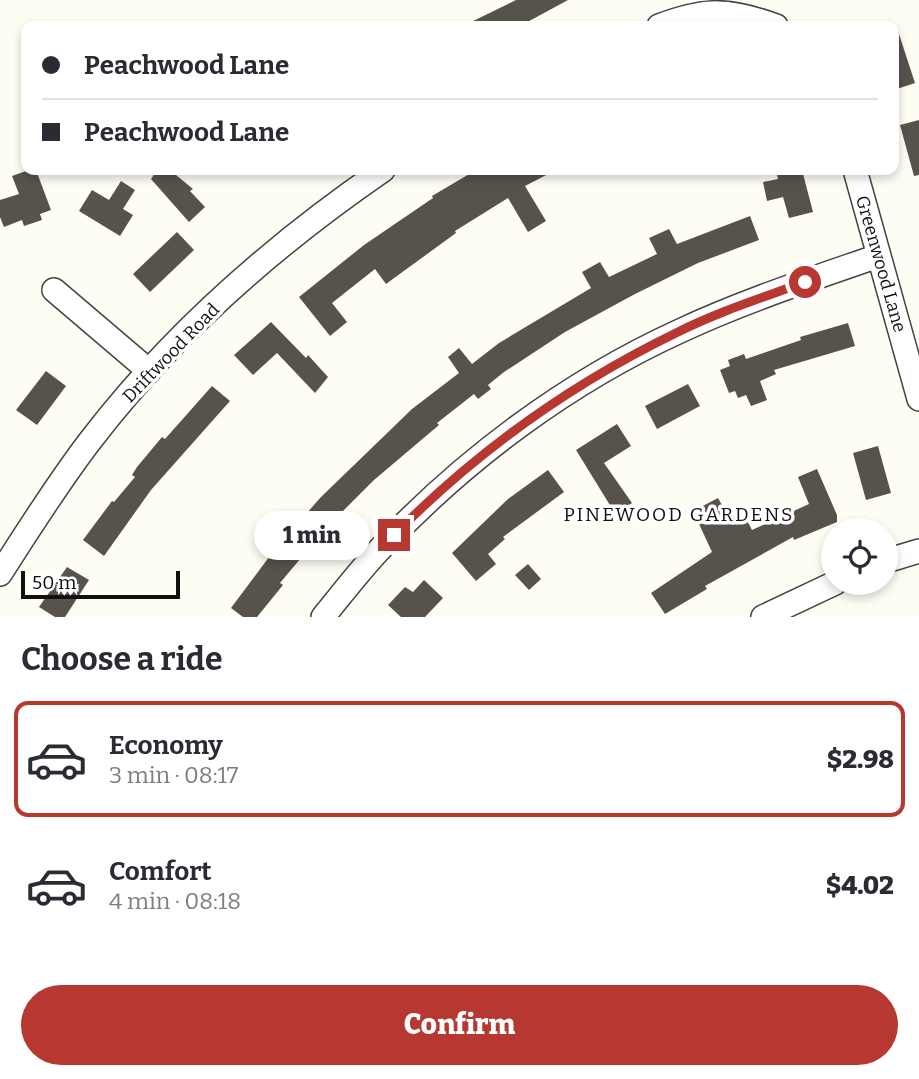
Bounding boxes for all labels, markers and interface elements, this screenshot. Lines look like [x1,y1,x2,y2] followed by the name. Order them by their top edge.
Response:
[84,50,289,81] text: Peachwood Lane
[84,117,289,148] text: Peachwood Lane
[851,193,911,335] street label: Greenwood Lane
[789,266,821,298] route start
[118,298,224,407] street label: Driftwood Road
[564,503,794,526] district label: PINEWOOD GARDENS
[254,510,370,560] callout: 1 min
[821,518,898,595] map controls
[821,518,898,595] button: locate
[378,519,410,551] route end
[283,521,341,549] text: 1 min
[21,568,180,600] scale bar
[32,571,76,594] text: 50 m
[21,640,222,678] text: Choose a ride
[25,728,88,791] icon: car
[109,730,223,761] text: Economy
[827,744,894,775] text: $2.98
[109,761,238,789] text: 3 min · 08:17
[25,854,88,917] icon: car
[109,856,212,887] text: Comfort
[826,870,894,901] text: $4.02
[109,887,241,915] text: 4 min · 08:18
[21,985,898,1065] button: Confirm

